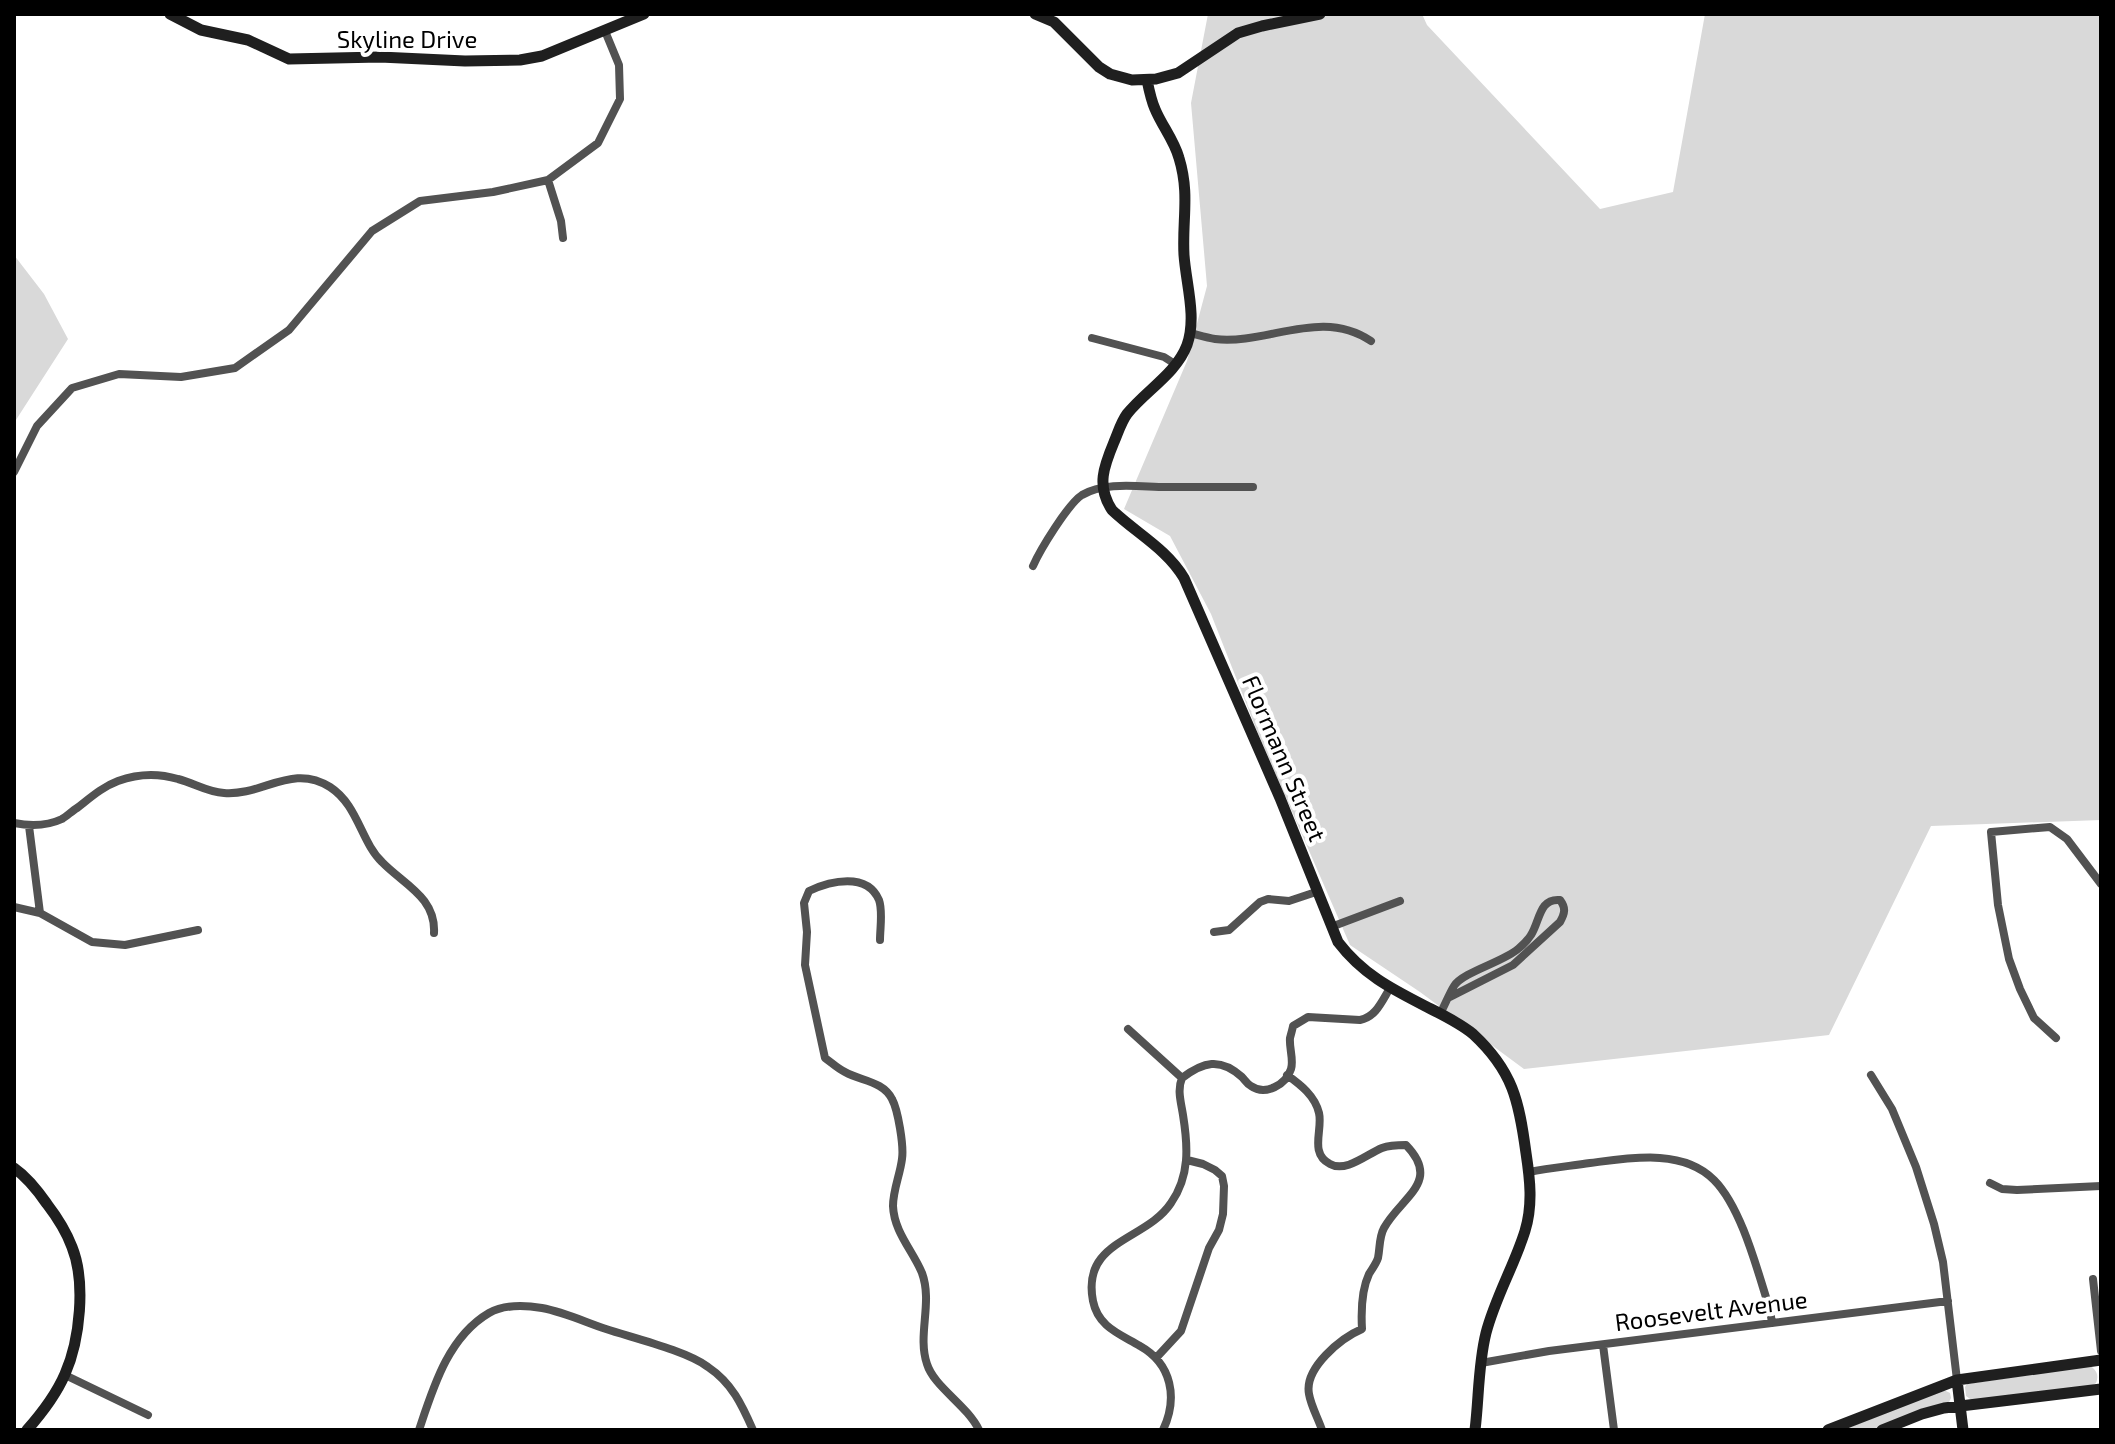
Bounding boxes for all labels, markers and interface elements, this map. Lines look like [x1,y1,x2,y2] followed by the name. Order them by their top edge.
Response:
[337,24,477,53] street label: Skyline Drive
[1237,671,1333,845] street label: Flormann Street
[1613,1284,1809,1336] street label: Roosevelt Avenue

